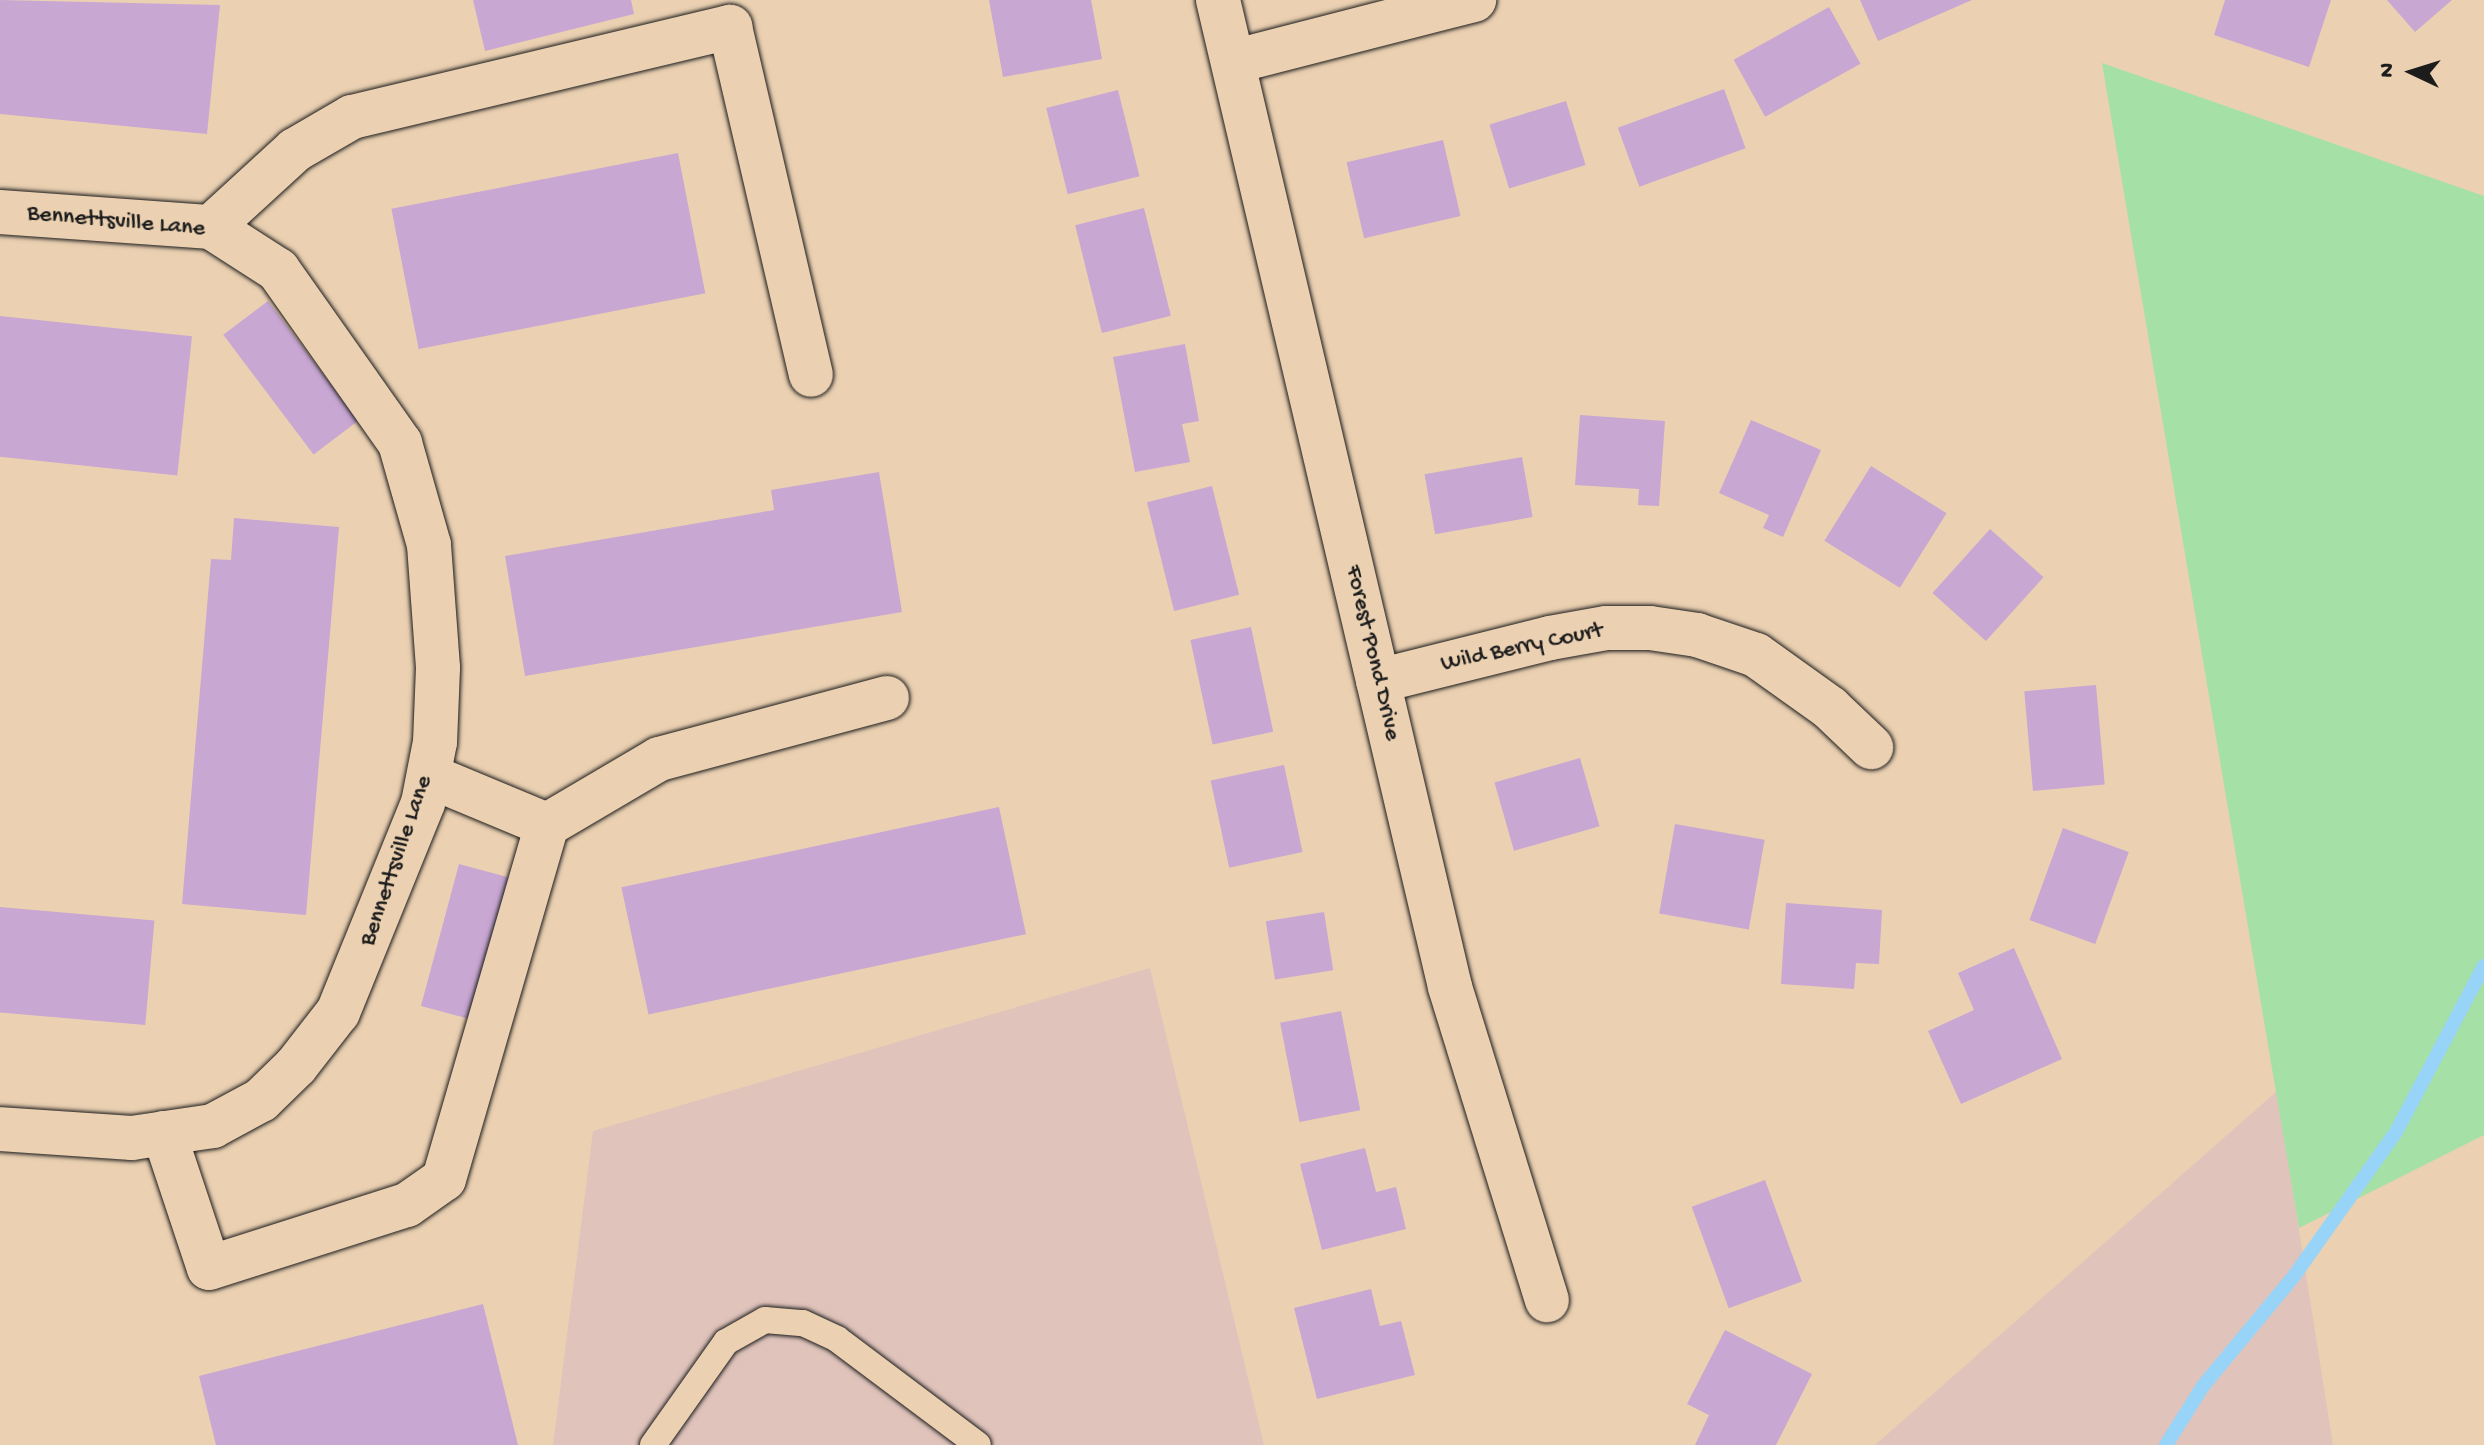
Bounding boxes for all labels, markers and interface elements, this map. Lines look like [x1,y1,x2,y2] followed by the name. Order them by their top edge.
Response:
[2372,32,2452,112] north arrow
[2375,62,2402,78] text: N
[26,200,206,244] street label: Bennettsville Lane
[1338,563,1406,743] street label: Forest Pond Drive
[1438,617,1606,679] street label: Wild Berry Court
[354,772,440,950] street label: Bennettsville Lane

